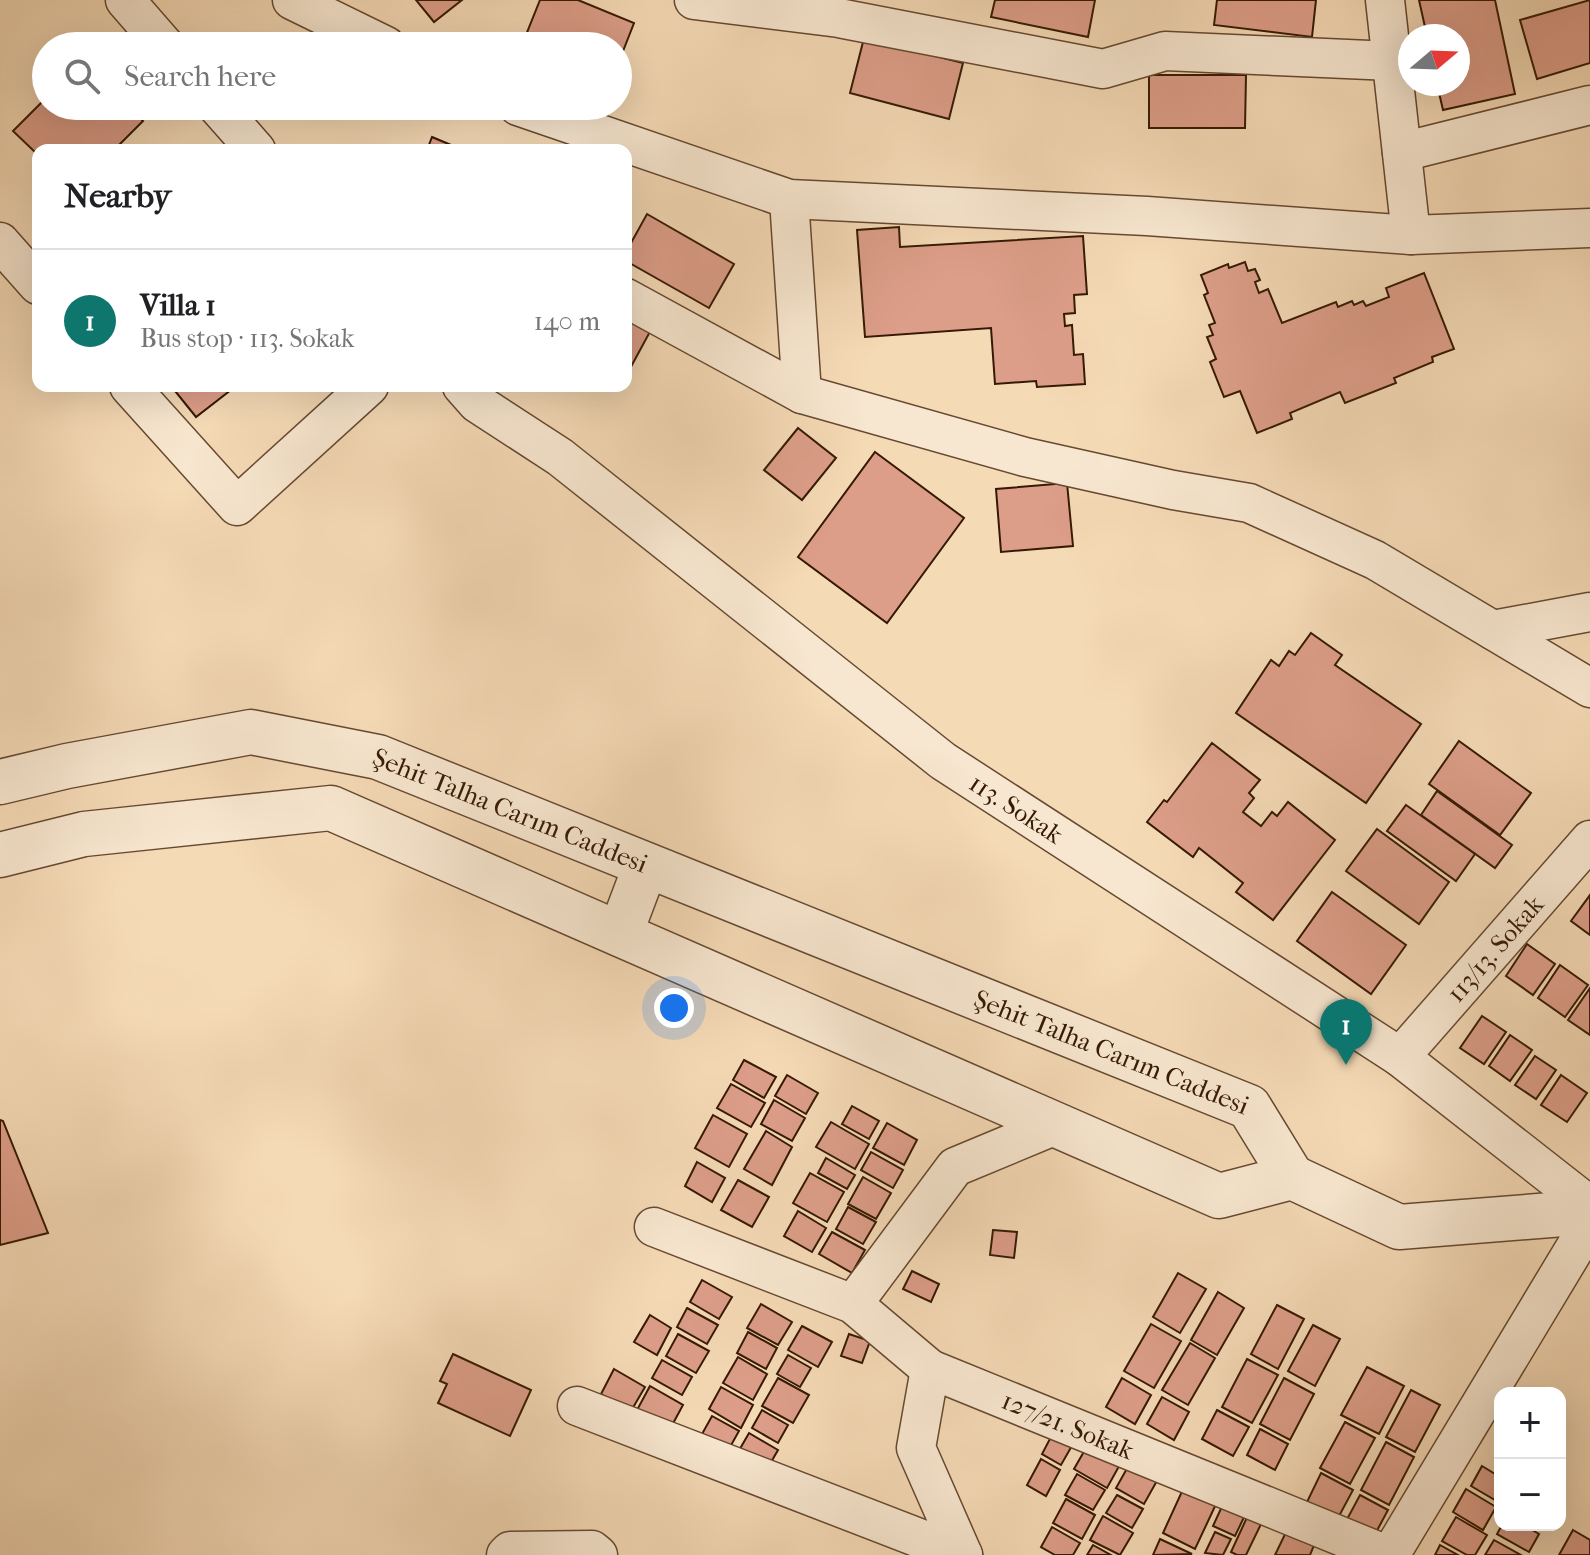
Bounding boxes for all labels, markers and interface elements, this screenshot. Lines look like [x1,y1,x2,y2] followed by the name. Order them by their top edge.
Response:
[1398,24,1470,96] north arrow
[32,32,632,120] search box
[60,54,104,98] icon: search
[124,59,276,94] text: Search here
[64,176,171,216] text: Nearby
[140,288,216,323] text: Villa 1
[85,306,95,337] text: 1
[534,306,600,337] text: 140 m
[140,323,354,354] text: Bus stop · 113. Sokak
[368,742,652,880] street label: Şehit Talha Carım Caddesi
[964,767,1069,851] street label: 113. Sokak
[1440,889,1551,1009] street label: 113/13. Sokak
[969,983,1254,1121] street label: Şehit Talha Carım Caddesi
[654,988,694,1028] your location
[1320,999,1372,1065] pin: 1
[997,1385,1139,1467] street label: 127/21. Sokak
[1494,1387,1566,1531] map controls
[1494,1387,1566,1459] button: +
[1494,1459,1566,1531] button: −

